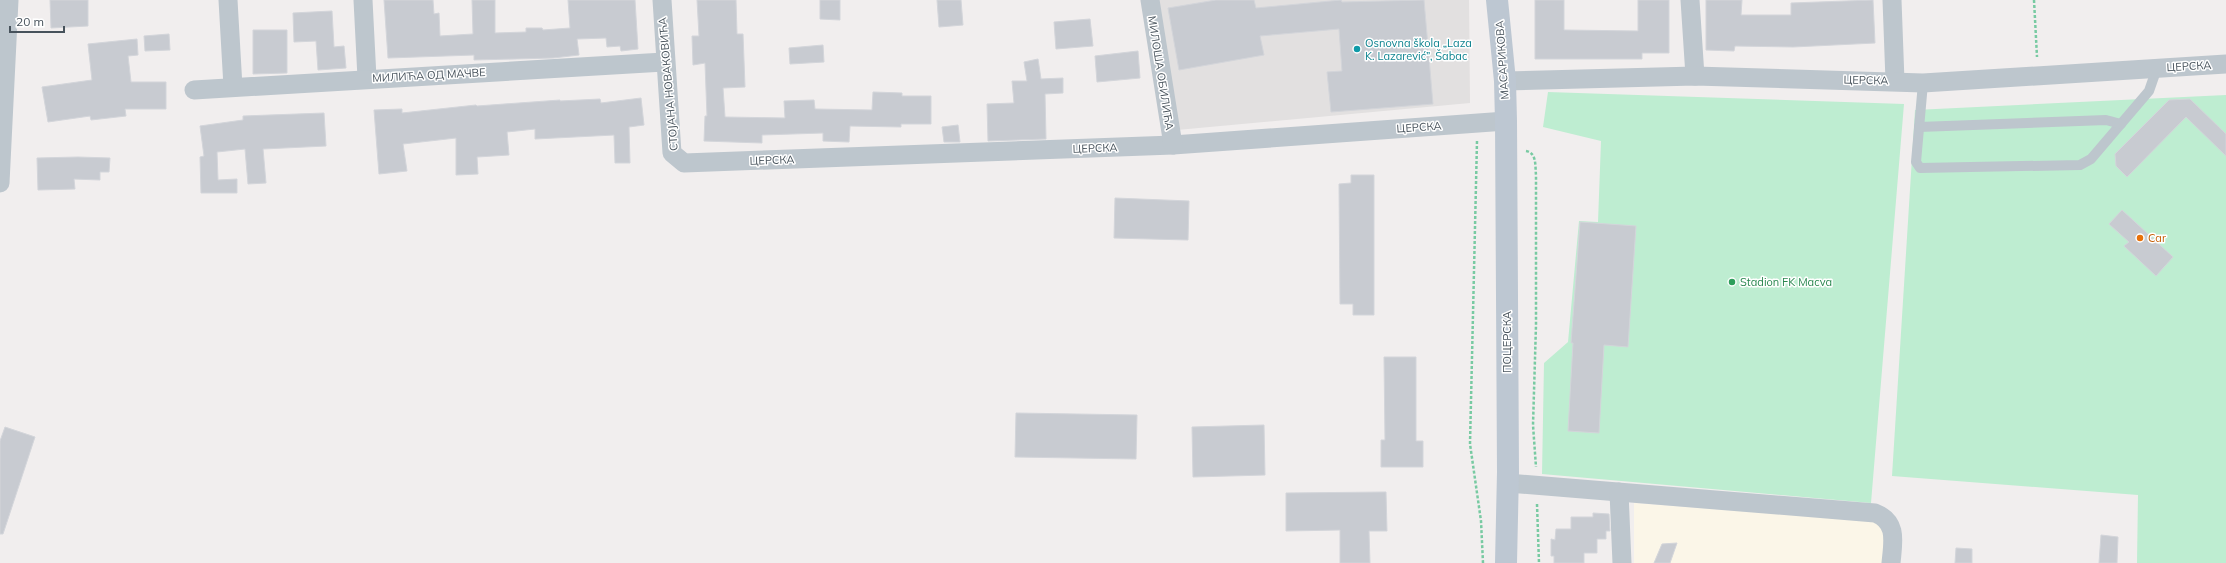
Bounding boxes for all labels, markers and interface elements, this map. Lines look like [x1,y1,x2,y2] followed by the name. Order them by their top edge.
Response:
[10,8,64,34] scale bar
[16,14,44,29] text: 20 m
[1145,15,1177,131] street label: МИЛОША ОБИЛИЋА
[655,17,681,151] street label: СТОЈАНА НОВАКОВИЋА
[1492,20,1512,100] street label: МАСАРИКОВА
[1365,36,1472,63] place label: Osnovna škola „Laza K. Lazarević”, Šabac
[1352,44,1362,54] marker: Osnovna škola „Laza K. Lazarević”, Šabac
[2166,58,2212,74] street label: ЦЕРСКА
[372,65,486,85] street label: МИЛИЋА ОД МАЧВЕ
[1843,73,1889,87] street label: ЦЕРСКА
[1396,118,1442,136] street label: ЦЕРСКА
[1072,140,1118,156] street label: ЦЕРСКА
[749,152,795,168] street label: ЦЕРСКА
[2148,231,2166,245] place label: Car
[2135,233,2145,243] marker: Car
[1740,275,1832,289] place label: Stadion FK Macva
[1727,277,1737,287] marker: Stadion FK Macva
[1500,311,1514,373] street label: ПОЦЕРСКА

